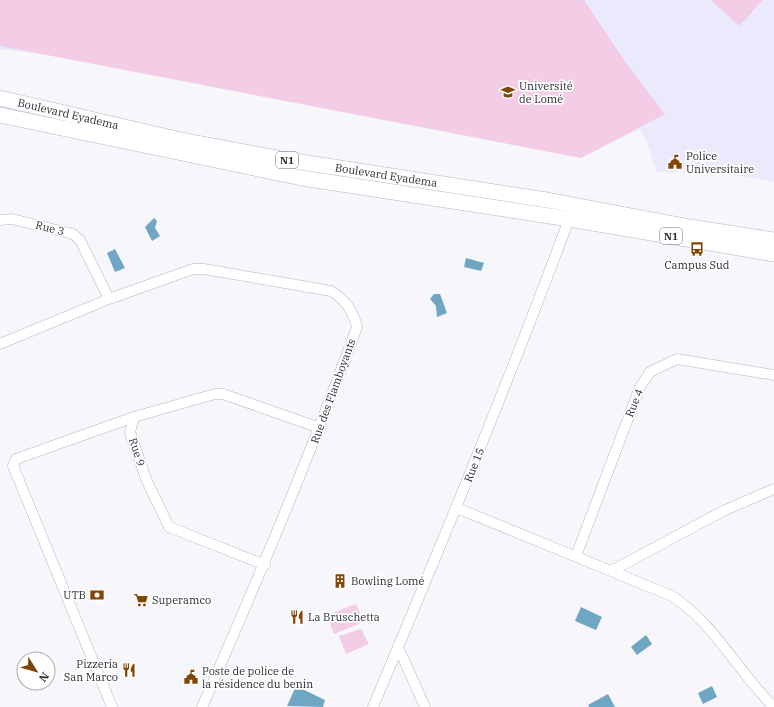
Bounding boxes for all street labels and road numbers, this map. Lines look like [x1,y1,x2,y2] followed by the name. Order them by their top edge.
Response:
[16,95,120,132] street label: Boulevard Eyadema
[276,152,298,168] road number: N1
[334,160,438,190] street label: Boulevard Eyadema
[34,218,66,238] street label: Rue 3
[660,228,682,244] road number: N1
[308,337,358,445] street label: Rue des Flamboyants
[622,386,646,419] street label: Rue 4
[126,436,148,468] street label: Rue 9
[461,446,487,484] street label: Rue 15

